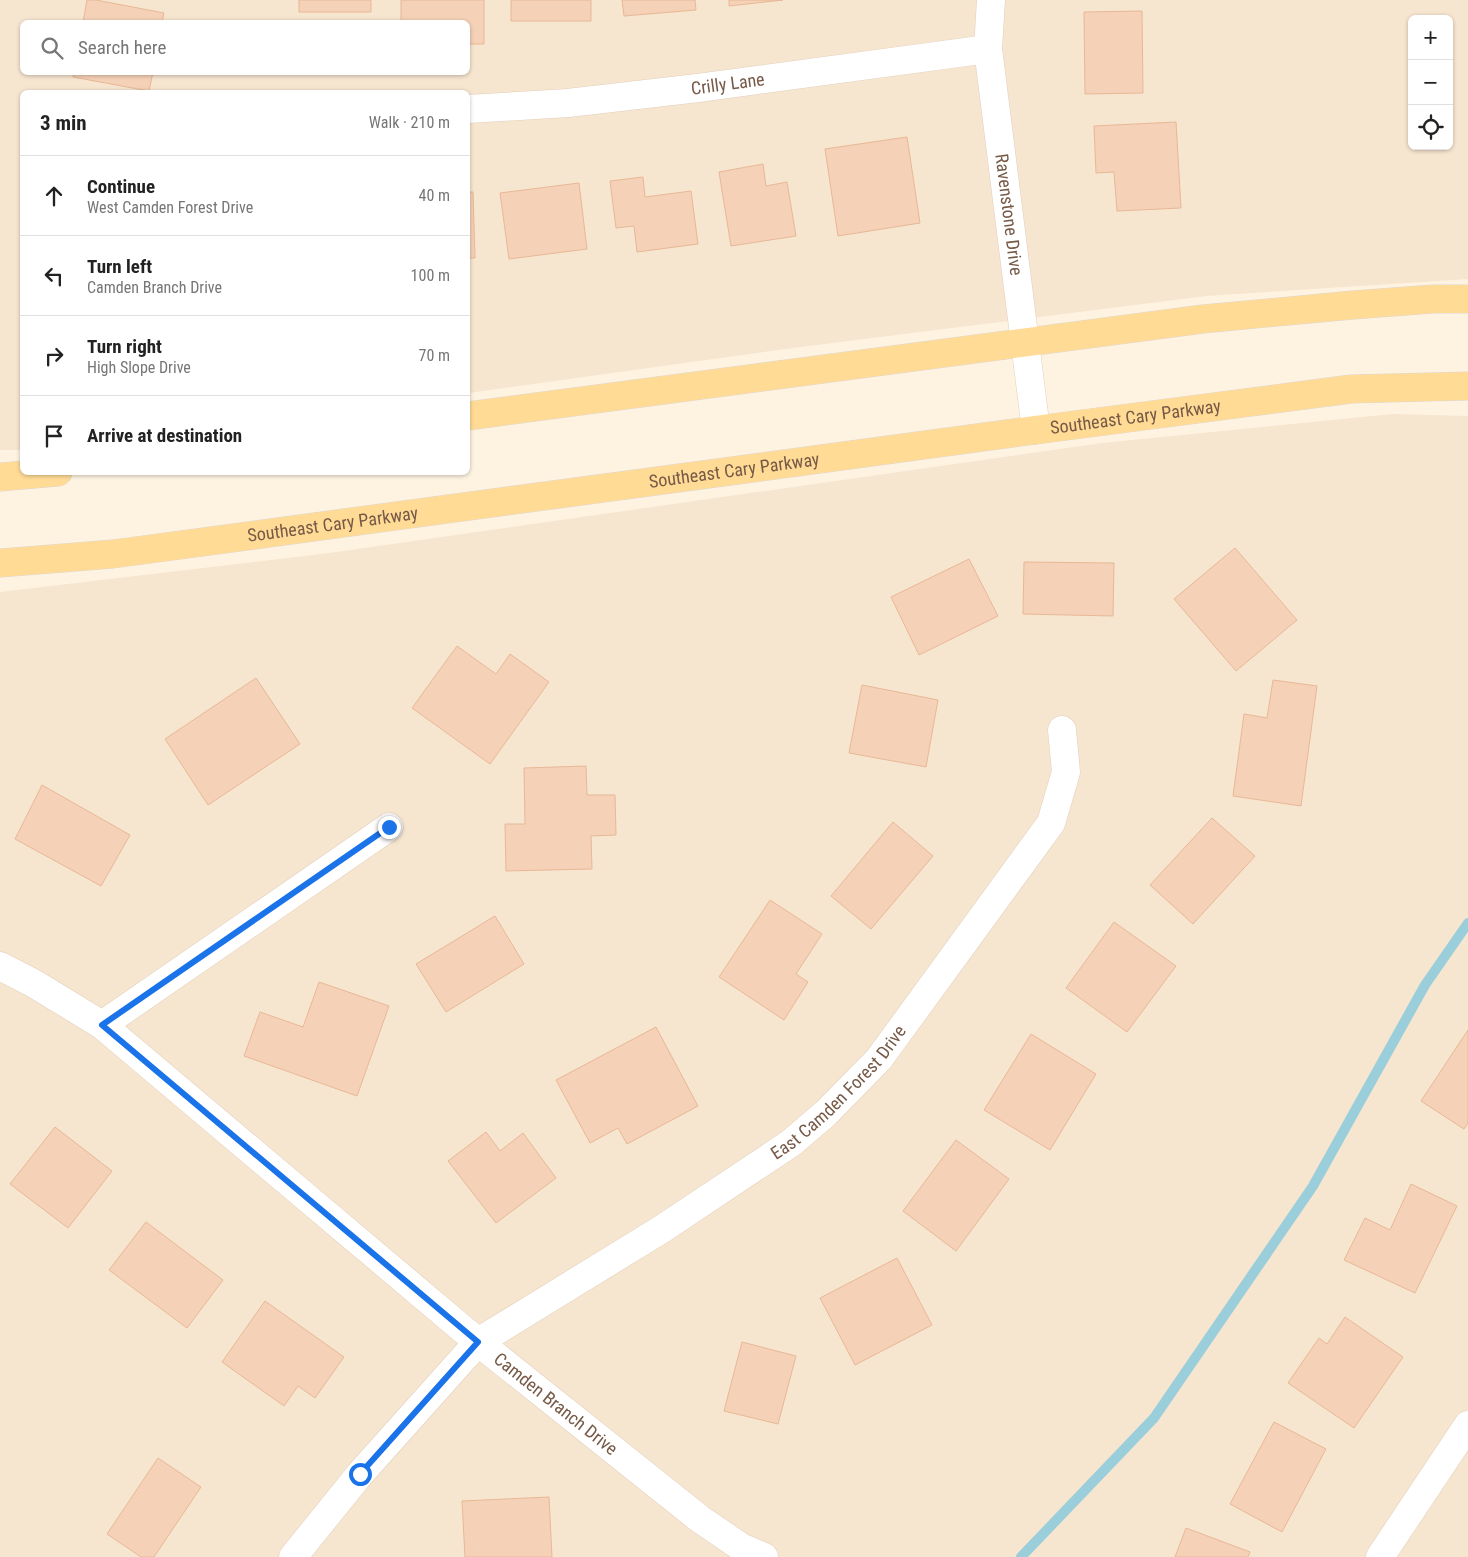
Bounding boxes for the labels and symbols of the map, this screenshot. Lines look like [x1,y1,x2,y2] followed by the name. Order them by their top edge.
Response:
[690,68,766,99] street label: Crilly Lane
[991,152,1027,277] street label: Ravenstone Drive
[1049,395,1223,438] street label: Southeast Cary Parkway
[647,448,821,492] street label: Southeast Cary Parkway
[246,502,420,546] street label: Southeast Cary Parkway
[378,816,401,839] route end
[767,1021,910,1164] street label: East Camden Forest Drive
[490,1348,622,1459] street label: Camden Branch Drive
[349,1463,372,1486] route start

